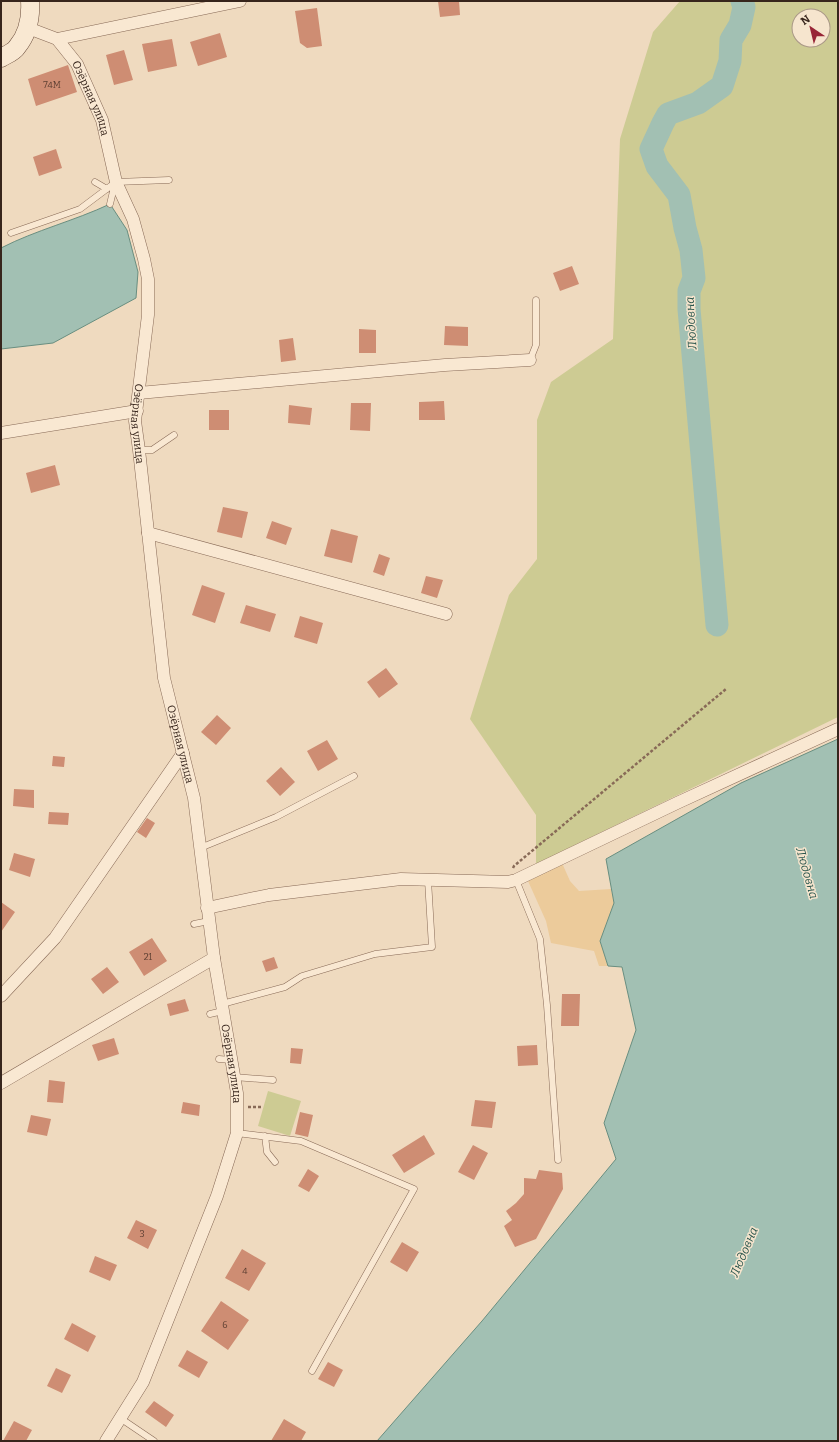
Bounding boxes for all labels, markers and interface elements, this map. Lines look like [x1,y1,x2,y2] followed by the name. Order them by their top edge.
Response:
[791,8,831,48] north arrow
[798,12,813,28] text: N
[70,58,112,137] street label: Озёрная улица
[43,80,61,90] house number: 74М
[683,296,699,351] water label: Людовна
[128,383,147,464] street label: Озёрная улица
[164,704,197,785] street label: Озёрная улица
[793,845,821,900] water label: Людовна
[144,952,153,962] house number: 21
[219,1023,244,1103] street label: Озёрная улица
[727,1225,761,1280] water label: Людовна
[139,1229,145,1239] house number: 3
[242,1266,248,1276] house number: 4
[222,1320,228,1330] house number: 6

